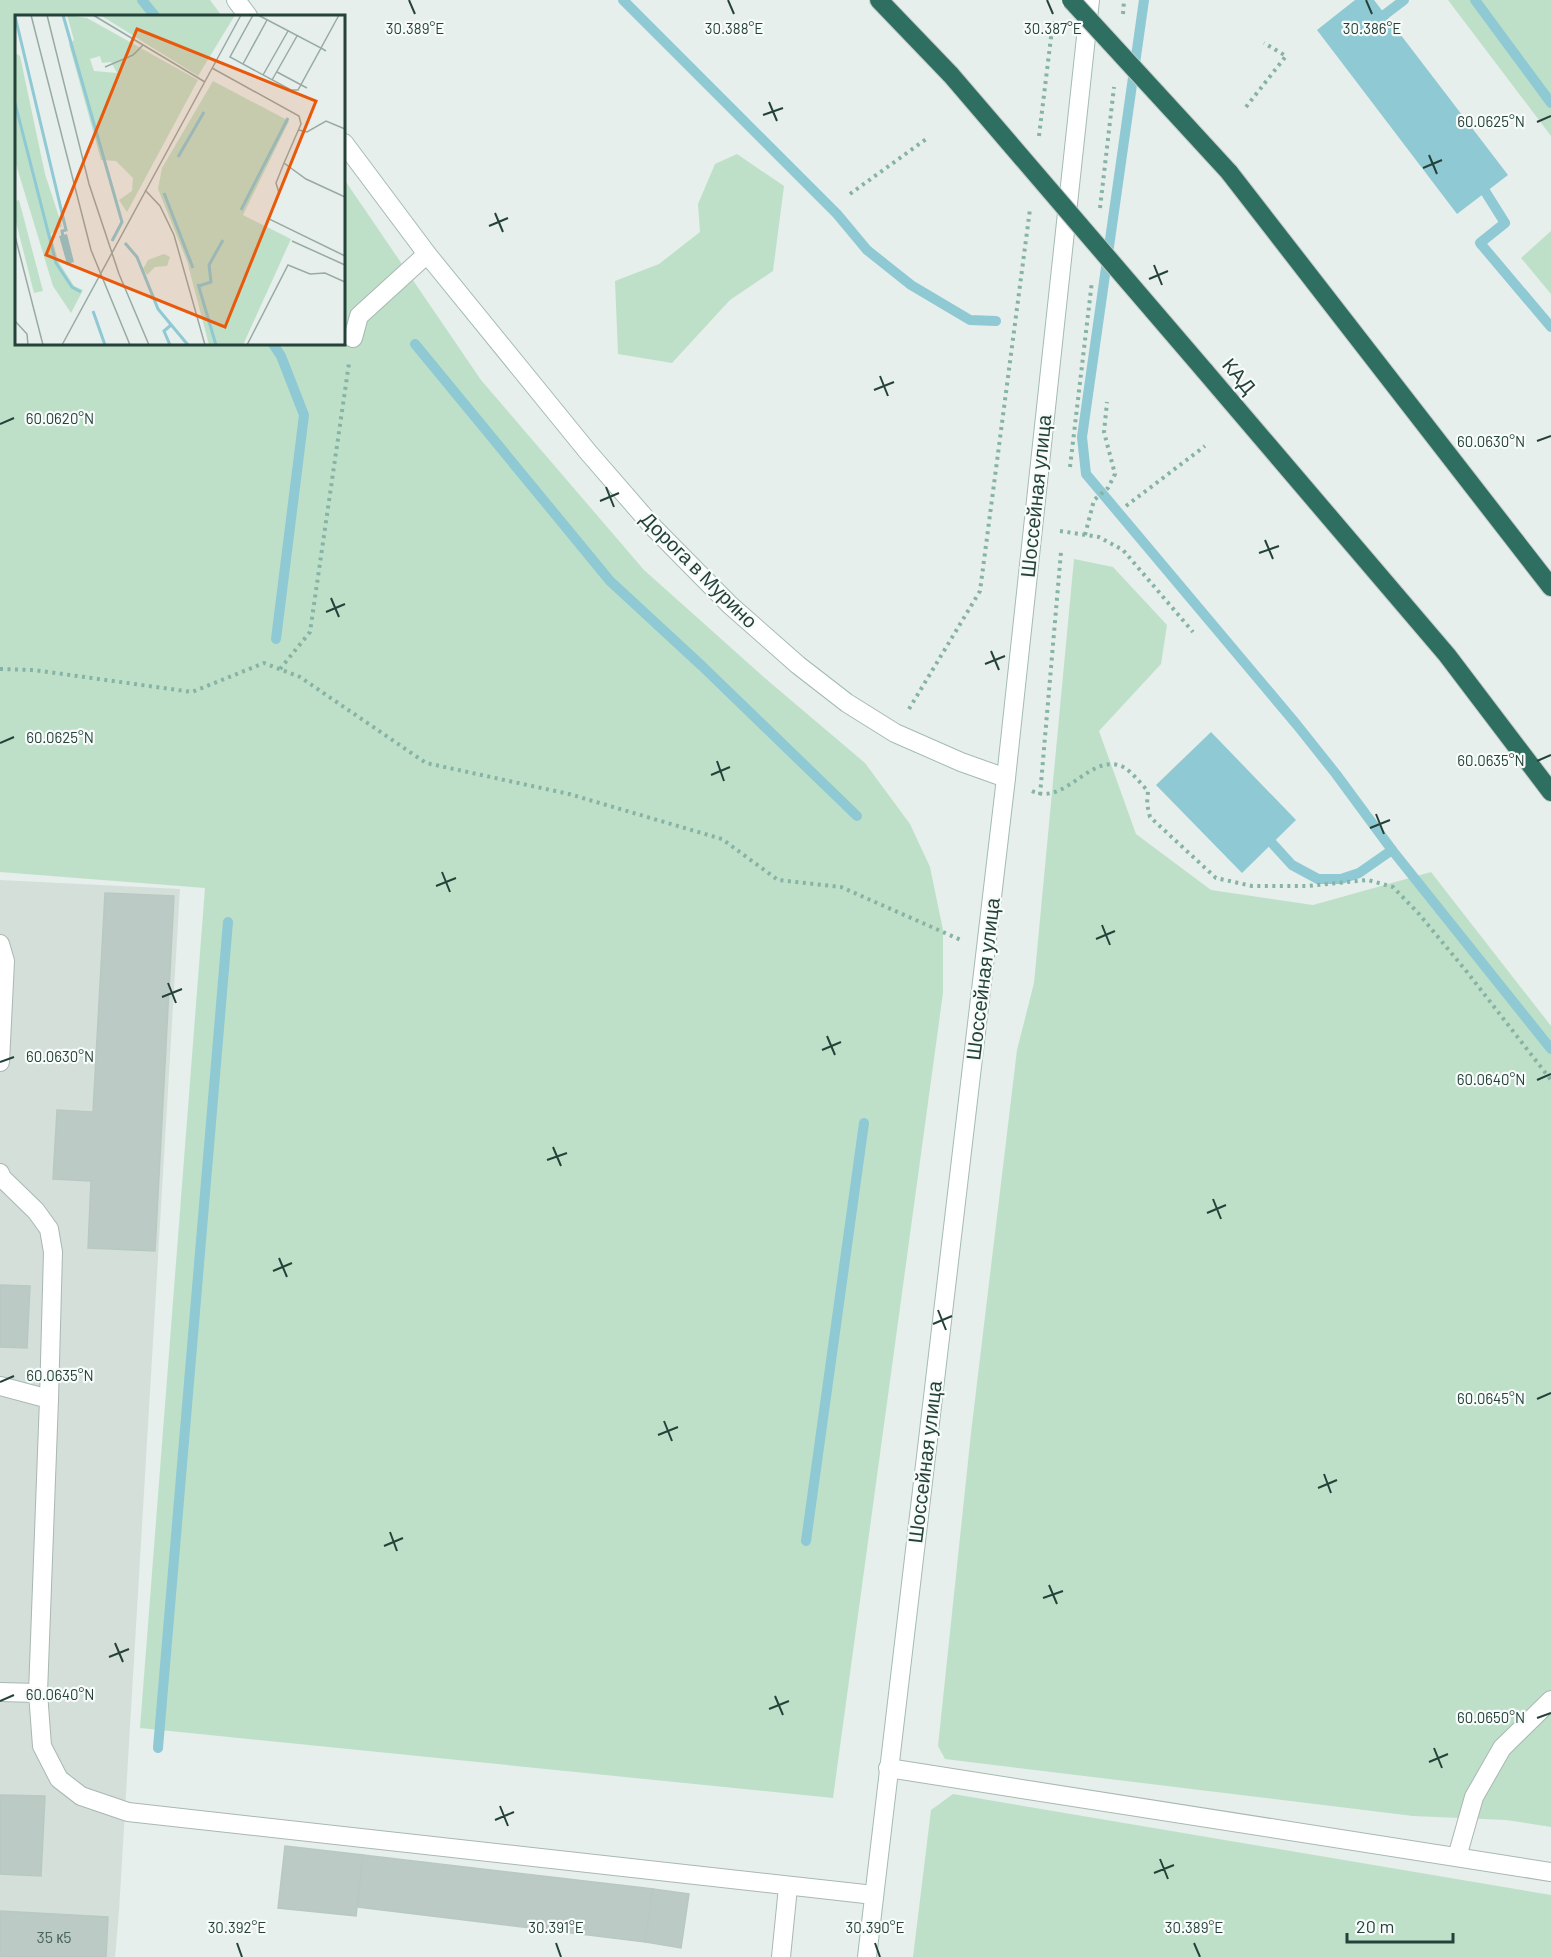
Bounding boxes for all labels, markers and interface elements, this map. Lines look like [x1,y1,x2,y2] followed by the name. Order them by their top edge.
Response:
[15,15,345,345] inset map
[386,19,444,37] text: 30.389°E
[705,19,763,37] text: 30.388°E
[1024,19,1082,37] text: 30.387°E
[1343,19,1401,37] text: 30.386°E
[1457,112,1525,130] text: 60.0625°N
[1218,353,1262,398] street label: КАД
[26,409,94,427] text: 60.0620°N
[1015,412,1056,579] street label: Шоссейная улица
[1457,432,1525,450] text: 60.0630°N
[636,506,763,633] street label: Дорога в Мурино
[26,728,94,746] text: 60.0625°N
[1457,751,1525,769] text: 60.0635°N
[960,895,1004,1062] street label: Шоссейная улица
[26,1047,94,1065] text: 60.0630°N
[1457,1070,1525,1088] text: 60.0640°N
[26,1366,94,1384] text: 60.0635°N
[902,1378,946,1545] street label: Шоссейная улица
[1457,1389,1525,1407] text: 60.0645°N
[26,1685,94,1703] text: 60.0640°N
[1457,1708,1525,1726] text: 60.0650°N
[1347,1906,1454,1944] scale bar
[1356,1915,1394,1937] text: 20 m
[208,1918,266,1936] text: 30.392°E
[528,1918,584,1936] text: 30.391°E
[845,1918,905,1936] text: 30.390°E
[1165,1918,1223,1936] text: 30.389°E
[37,1927,71,1946] house number: 35 к5

